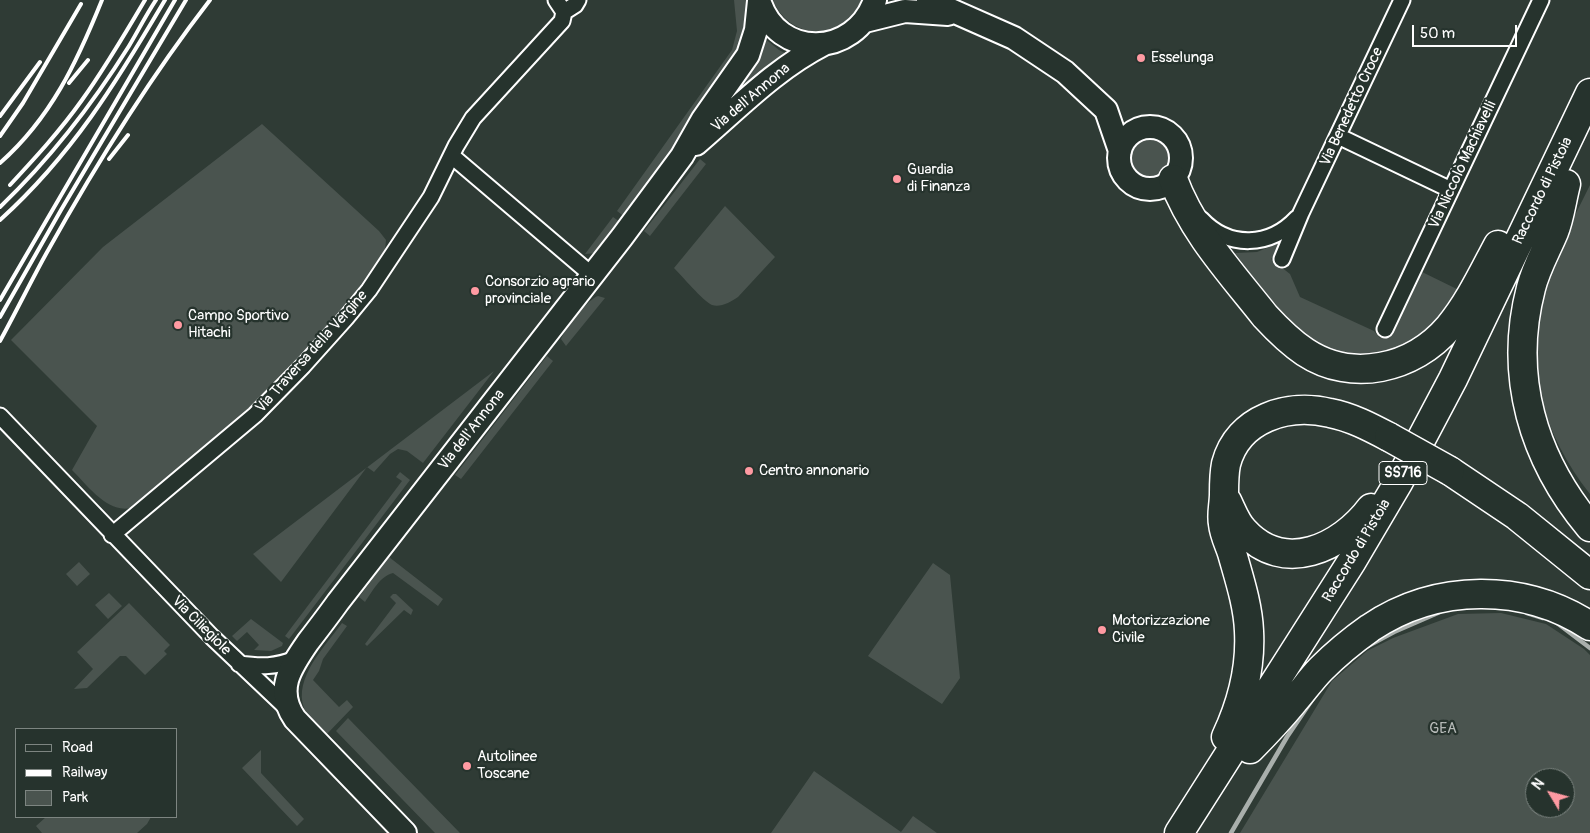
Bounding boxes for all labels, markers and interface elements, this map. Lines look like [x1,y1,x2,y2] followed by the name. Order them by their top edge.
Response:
[1415,15,1520,47] scale bar
[1420,24,1455,43] text: 50 m
[1317,45,1387,169] street label: Via Benedetto Croce
[1151,49,1214,67] place label: Esselunga
[1135,52,1147,64] marker: Esselunga
[708,60,794,136] street label: Via dell'Annona
[1425,98,1501,232] street label: Via Niccolò Machiavelli
[1509,134,1577,248] street label: Raccordo di Pistoia
[907,161,970,196] place label: Guardia di Finanza
[891,173,903,185] marker: Guardia di Finanza
[485,273,595,308] place label: Consorzio agrario provinciale
[469,285,481,297] marker: Consorzio agrario provinciale
[252,287,372,417] street label: Via Traversa della Vergine
[188,307,289,342] place label: Campo Sportivo Hitachi
[172,319,184,331] marker: Campo Sportivo Hitachi
[435,386,509,474] street label: Via dell'Annona
[759,462,869,480] place label: Centro annonario
[1379,462,1427,484] road number: SS716
[743,465,755,477] marker: Centro annonario
[1319,496,1395,606] street label: Raccordo di Pistoia
[168,593,234,659] street label: Via Ciliegiole
[1112,612,1210,647] place label: Motorizzazione Civile
[1096,624,1108,636] marker: Motorizzazione Civile
[1429,720,1457,738] park label: GEA
[15,728,178,818] legend
[62,738,93,757] text: Road
[477,748,537,783] place label: Autolinee Toscane
[461,760,473,772] marker: Autolinee Toscane
[62,763,107,782] text: Railway
[1525,768,1575,818] north arrow
[1529,775,1548,793] text: N
[62,788,88,807] text: Park

